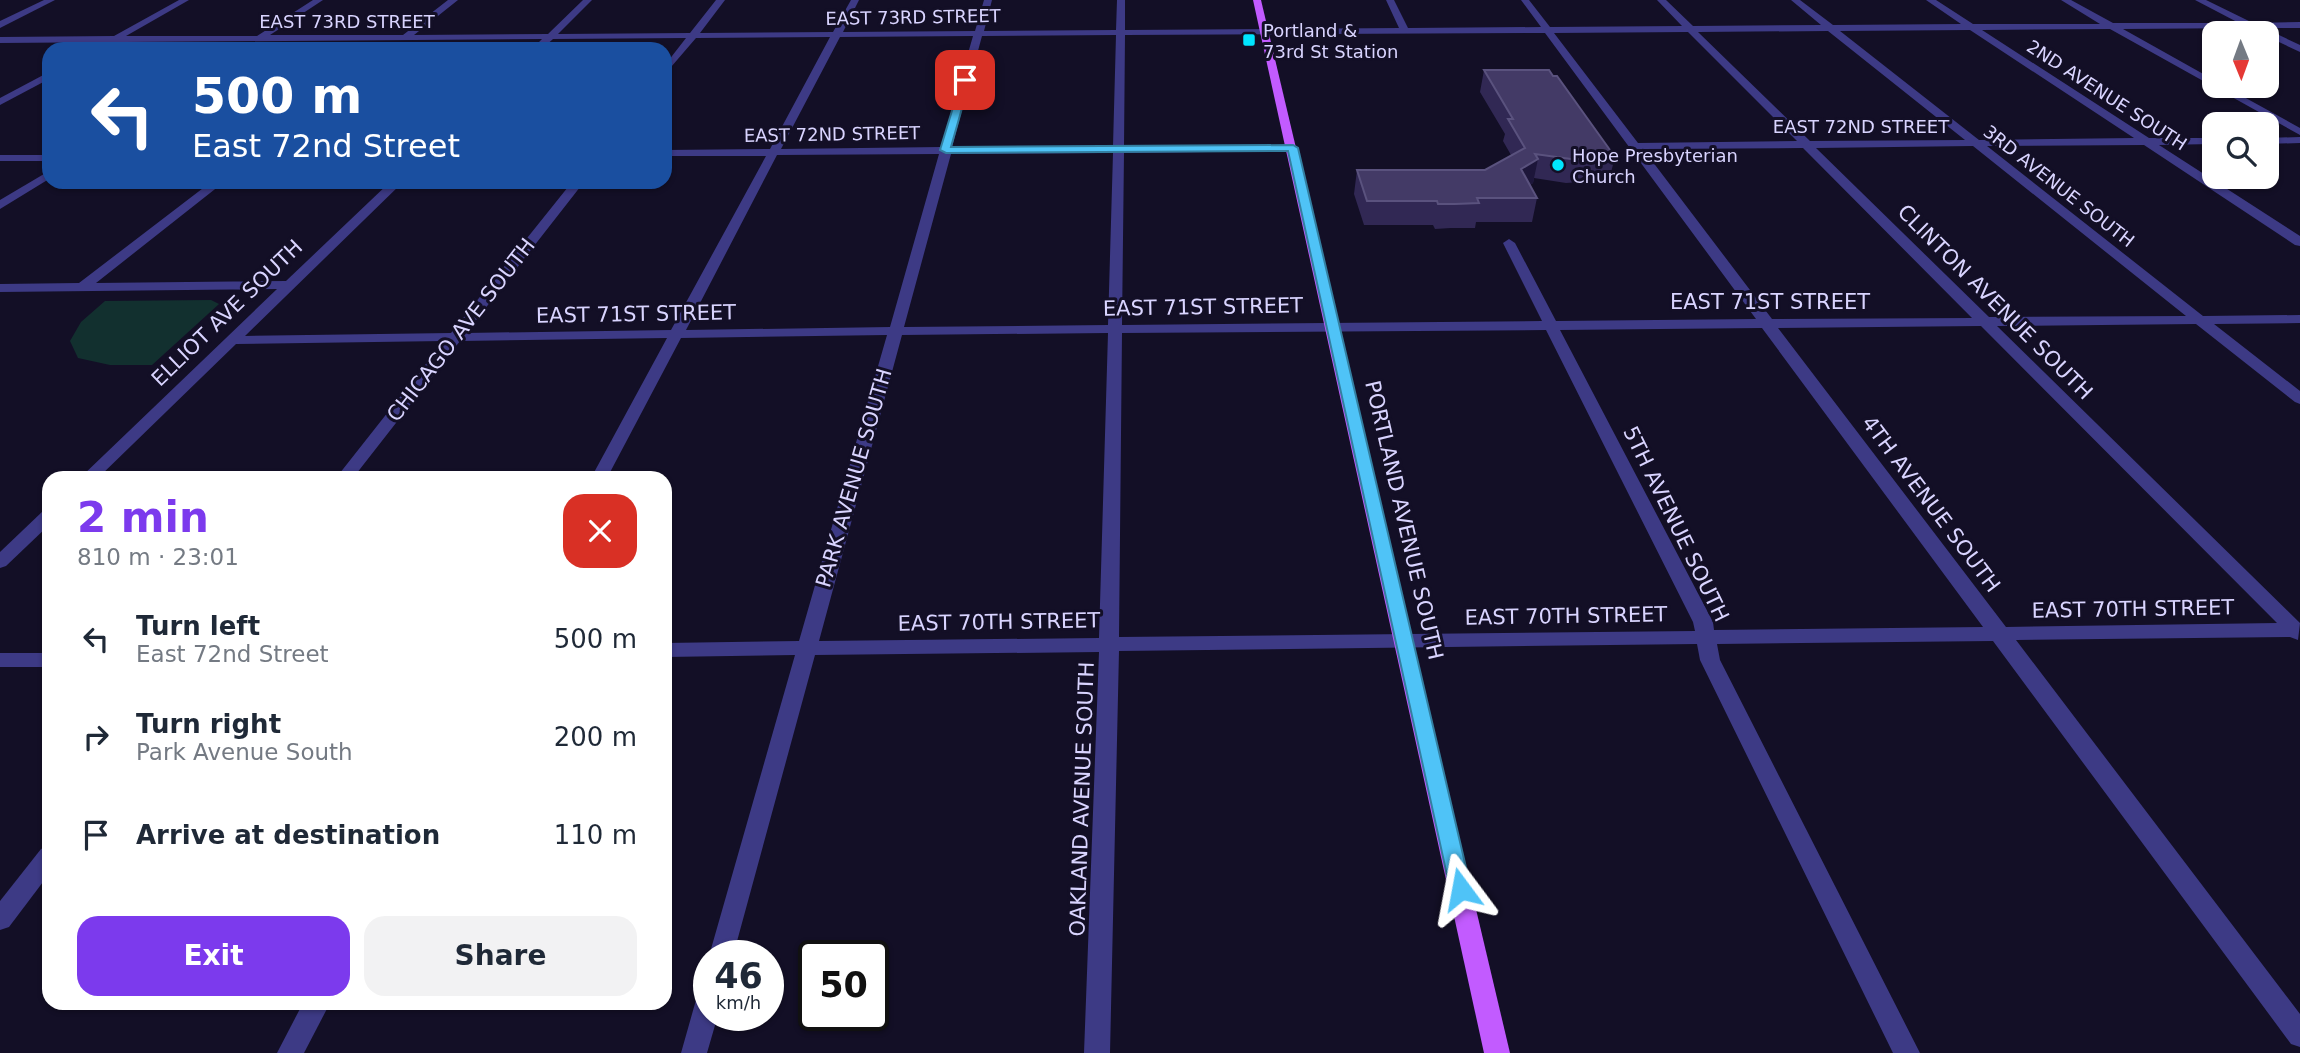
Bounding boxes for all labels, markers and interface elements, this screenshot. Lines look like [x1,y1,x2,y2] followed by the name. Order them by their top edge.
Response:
[825,5,1002,29] street label: EAST 73RD STREET
[259,11,436,32] street label: EAST 73RD STREET
[1263,20,1398,62] place label: Portland & 73rd St Station
[2202,21,2278,98] north arrow
[2202,21,2279,189] map controls
[1241,32,1257,48] marker: Portland & 73rd St Station
[2023,35,2191,155] street label: 2ND AVENUE SOUTH
[935,50,995,110] pin
[946,61,984,99] icon: arrive
[192,68,362,125] text: 500 m
[77,70,168,161] icon: left
[2202,112,2279,189] button: search
[1773,116,1950,137] street label: EAST 72ND STREET
[1979,121,2139,251] street label: 3RD AVENUE SOUTH
[744,122,921,146] street label: EAST 72ND STREET
[192,127,460,165] text: East 72nd Street
[1572,145,1738,187] place label: Hope Presbyterian Church
[1550,157,1566,173] marker: Hope Presbyterian Church
[1893,200,2097,404] street label: CLINTON AVENUE SOUTH
[382,234,540,426] street label: CHICAGO AVE SOUTH
[147,235,307,391] street label: ELLIOT AVE SOUTH
[1670,290,1870,314] street label: EAST 71ST STREET
[1103,293,1303,321] street label: EAST 71ST STREET
[536,300,736,328] street label: EAST 71ST STREET
[811,366,897,590] street label: PARK AVENUE SOUTH
[1360,378,1448,662] street label: PORTLAND AVENUE SOUTH
[1857,411,2005,597] street label: 4TH AVENUE SOUTH
[1618,422,1734,626] street label: 5TH AVENUE SOUTH
[77,493,209,542] text: 2 min
[563,494,637,568] button: close
[77,544,239,570] text: 810 m · 23:01
[2032,595,2235,623] street label: EAST 70TH STREET
[1465,602,1668,630] street label: EAST 70TH STREET
[898,608,1101,636] street label: EAST 70TH STREET
[136,611,260,641] text: Turn left
[77,620,115,658] icon: left
[554,624,637,654] text: 500 m
[136,641,329,667] text: East 72nd Street
[1065,661,1099,937] street label: OAKLAND AVENUE SOUTH
[136,709,281,739] text: Turn right
[77,718,115,756] icon: right
[554,722,637,752] text: 200 m
[136,739,353,765] text: Park Avenue South
[77,816,115,854] icon: arrive
[136,820,440,850] text: Arrive at destination
[554,820,637,850] text: 110 m
[1424,852,1498,926] position arrow
[77,916,350,996] button: Exit
[364,916,637,996] button: Share
[798,940,889,1031] speed limit sign: 50
[714,956,763,996] text: 46
[716,992,761,1013] text: km/h

